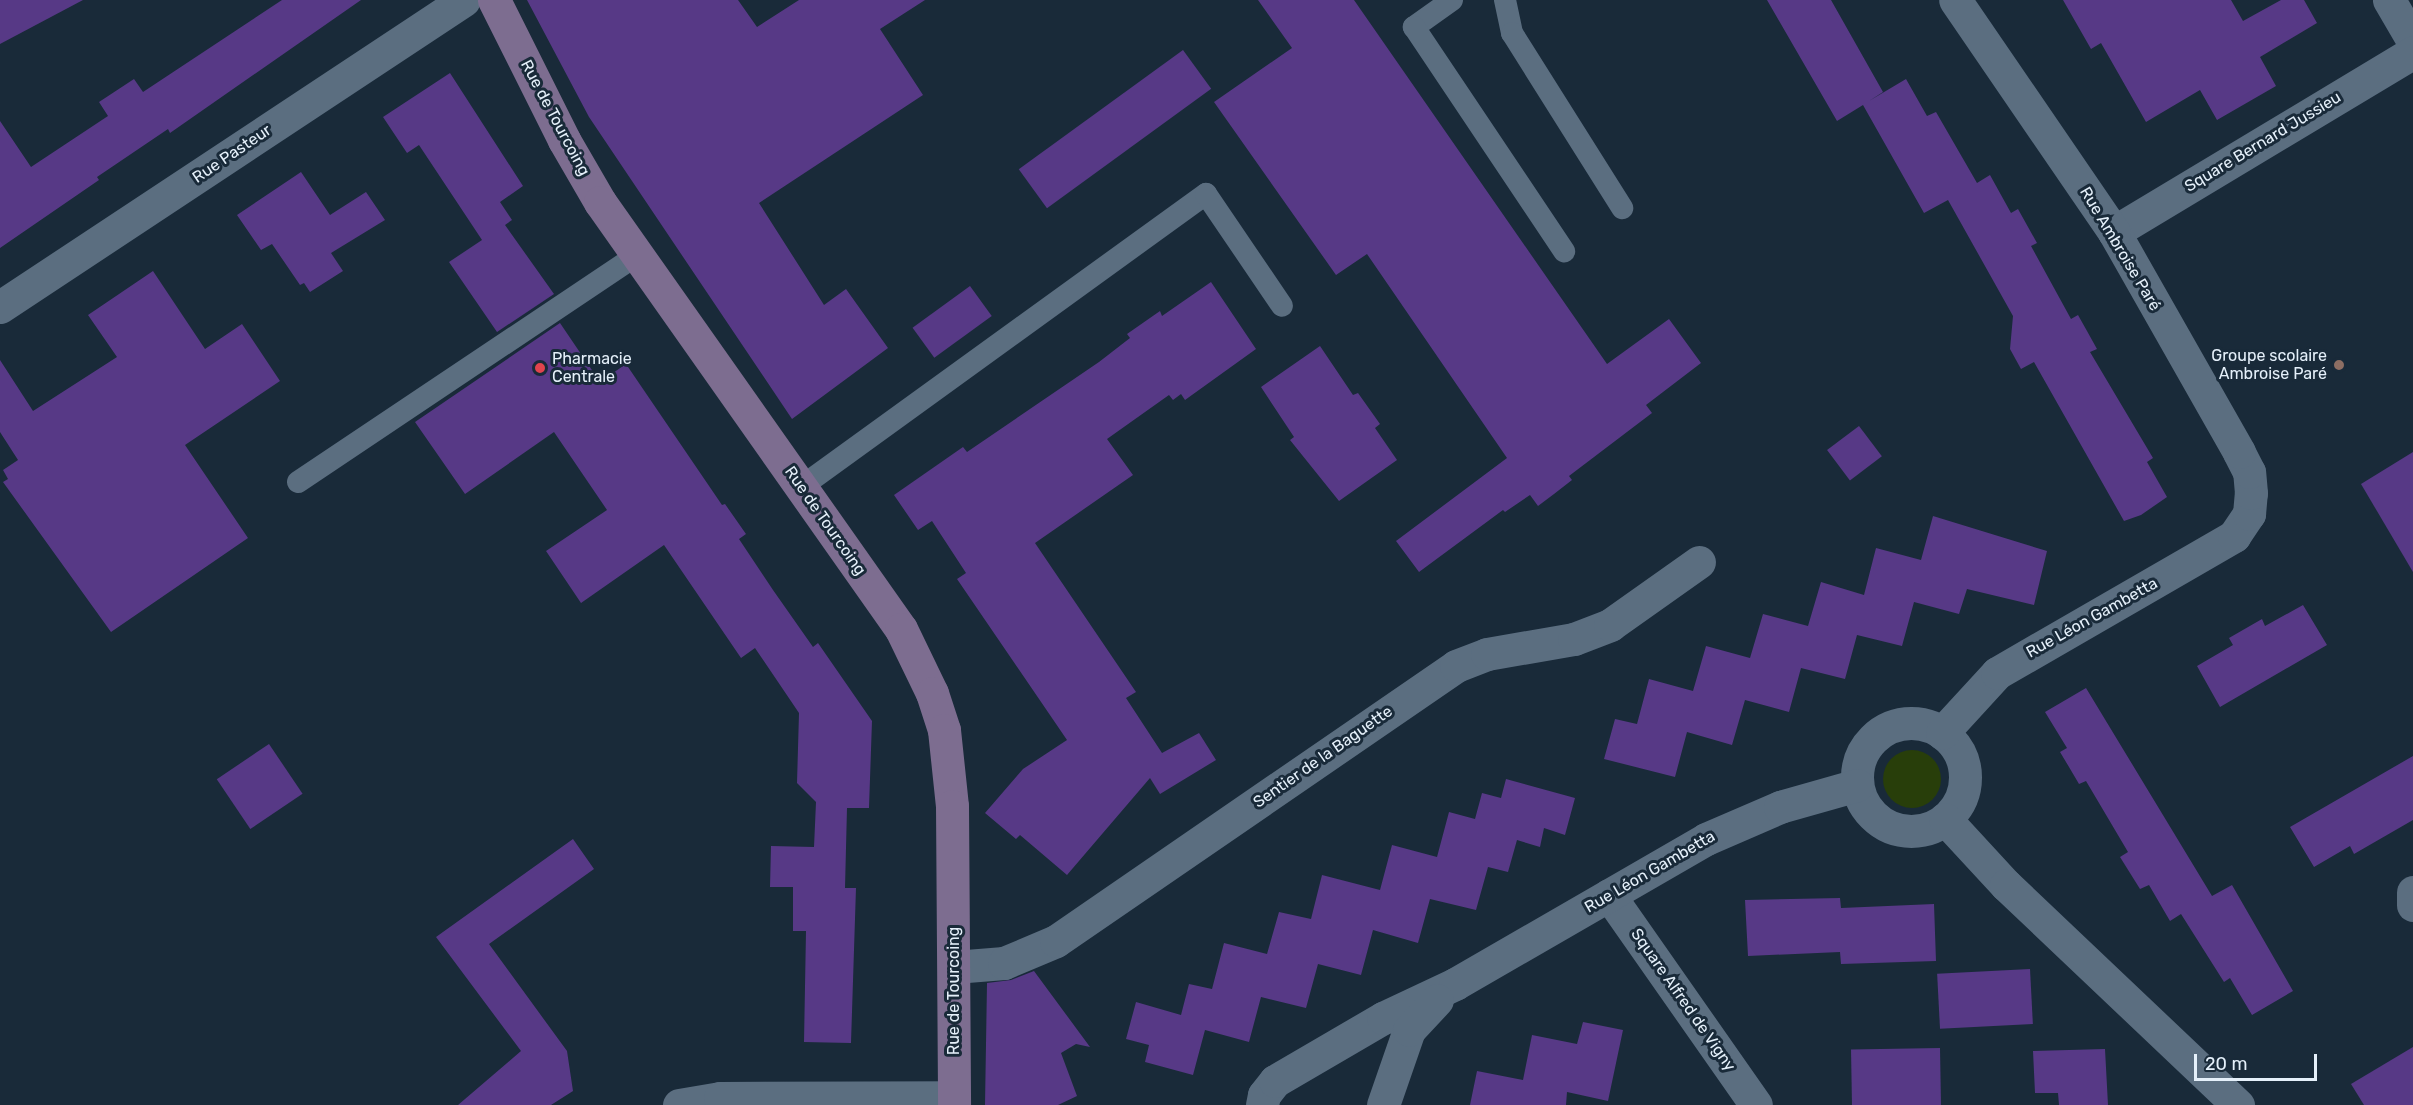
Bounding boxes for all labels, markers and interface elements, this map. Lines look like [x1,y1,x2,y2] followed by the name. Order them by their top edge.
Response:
[516,57,594,179] street label: Rue de Tourcoing
[2181,88,2345,196] street label: Square Bernard Jussieu
[189,121,275,187] street label: Rue Pasteur
[2075,183,2165,315] street label: Rue Ambroise Paré
[2211,346,2327,384] place label: Groupe scolaire Ambroise Paré
[552,349,632,387] place label: Pharmacie Centrale
[2332,358,2346,372] marker: Groupe scolaire Ambroise Paré
[533,361,547,375] marker: Pharmacie Centrale
[780,463,870,579] street label: Rue de Tourcoing
[2023,574,2161,662] street label: Rue Léon Gambetta
[1250,702,1396,812] street label: Sentier de la Baguette
[1581,827,1719,917] street label: Rue Léon Gambetta
[1626,925,1740,1075] street label: Square Alfred de Vigny
[944,927,964,1055] street label: Rue de Tourcoing
[2197,1042,2320,1080] scale bar
[2205,1053,2247,1075] text: 20 m

